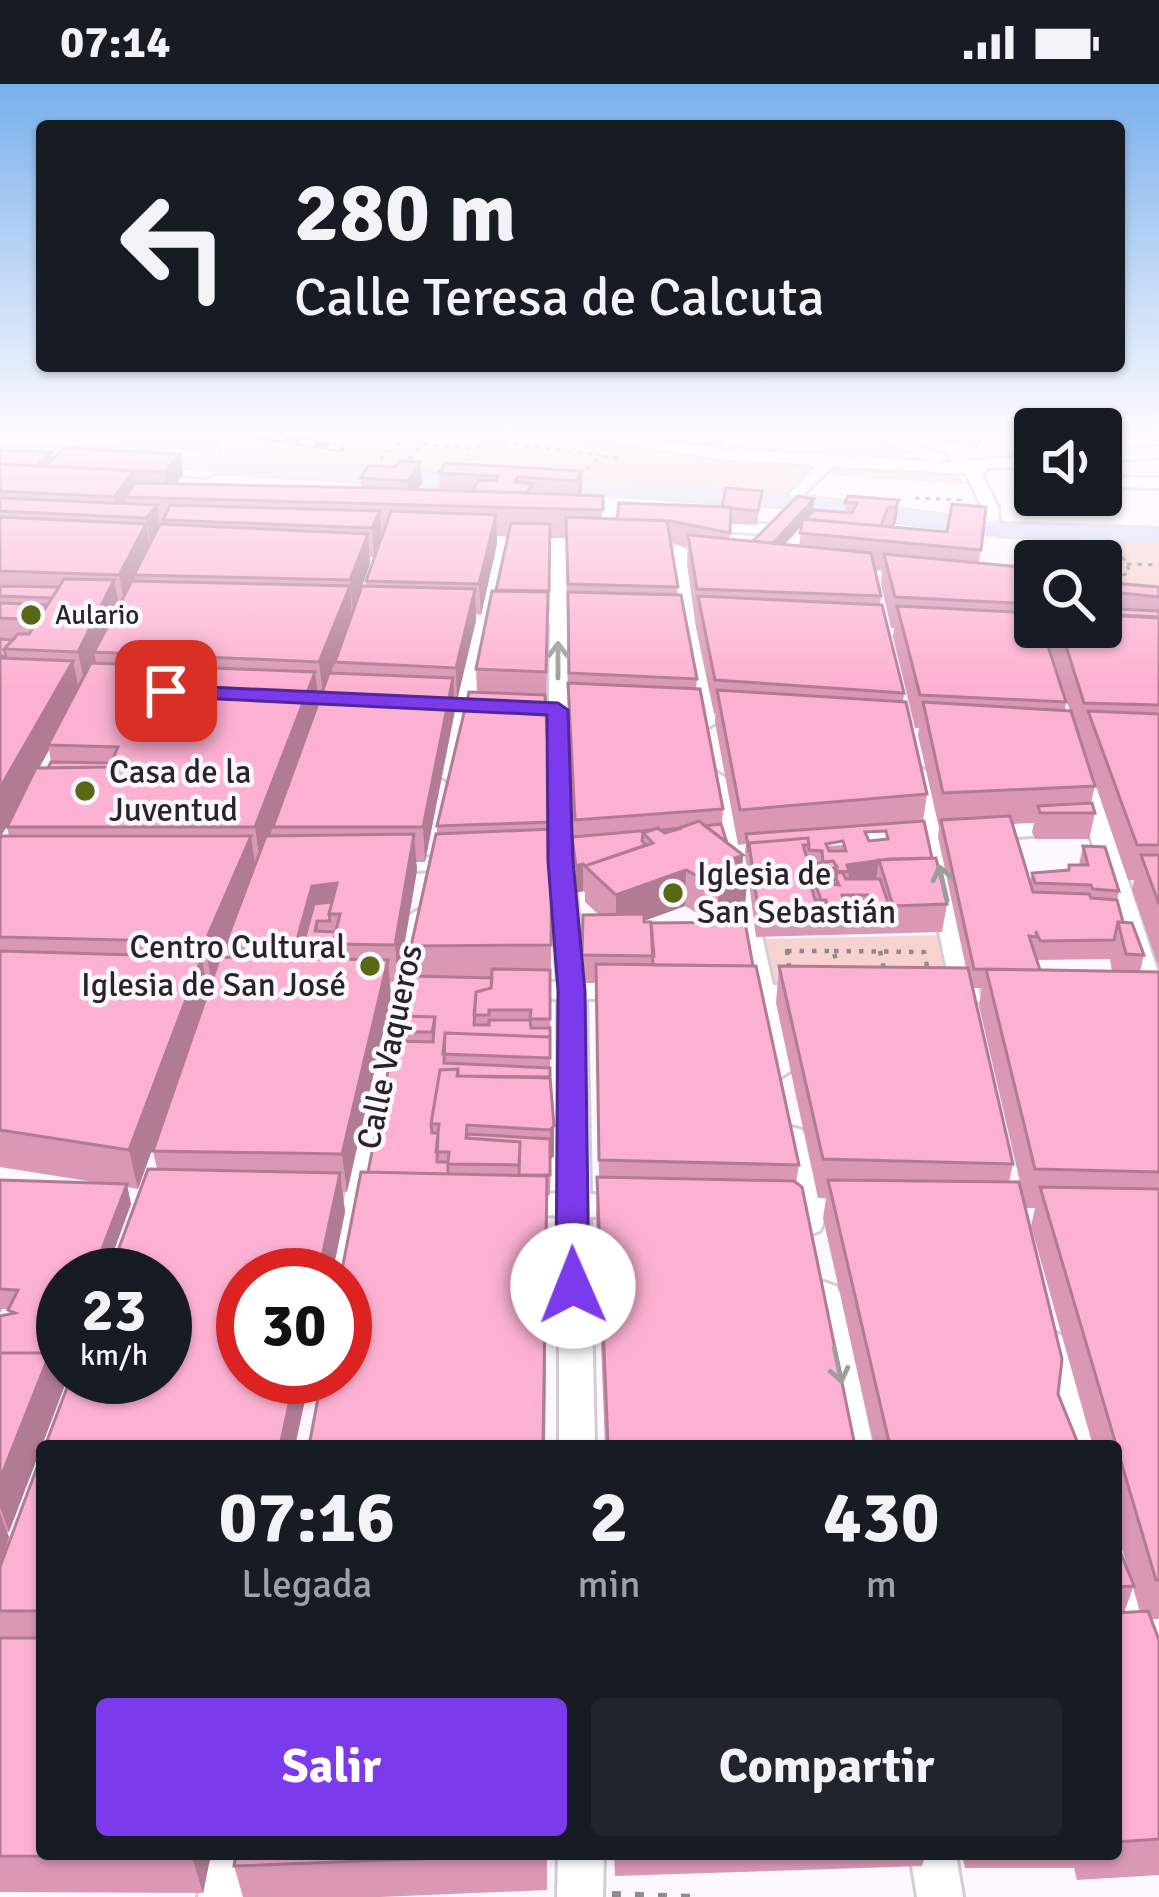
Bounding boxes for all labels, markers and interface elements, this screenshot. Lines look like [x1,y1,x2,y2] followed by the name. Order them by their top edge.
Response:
[60,15,170,70] text: 07:14
[294,161,516,265] text: 280 m
[96,168,252,324] icon: left
[294,264,825,331] text: Calle Teresa de Calcuta
[1014,408,1122,648] map controls
[1014,408,1122,516] button: sound
[1014,540,1122,648] button: search
[55,599,139,632] place label: Aulario
[18,602,44,628] marker: Aulario
[115,640,217,742] pin
[547,641,569,680] one-way arrow
[133,658,199,724] icon: arrive
[109,752,252,831] place label: Casa de la Juventud
[72,778,98,804] marker: Casa de la Juventud
[697,854,896,933] place label: Iglesia de San Sebastián
[930,865,953,903] one-way arrow
[660,880,686,906] marker: Iglesia de San Sebastián
[81,927,346,1006] place label: Centro Cultural Iglesia de San José
[348,941,432,1153] street label: Calle Vaqueros
[357,953,383,979] marker: Centro Cultural Iglesia de San José
[510,1223,636,1349] position arrow
[216,1248,372,1404] speed limit sign: 30
[82,1274,146,1348] text: 23
[80,1337,148,1374] text: km/h
[828,1345,851,1383] one-way arrow
[218,1473,395,1562] text: 07:16
[590,1473,628,1562] text: 2
[823,1473,940,1562] text: 430
[241,1560,372,1608] text: Llegada
[578,1560,641,1608] text: min
[866,1560,897,1608] text: m
[96,1698,567,1836] button: Salir
[591,1698,1062,1836] button: Compartir

